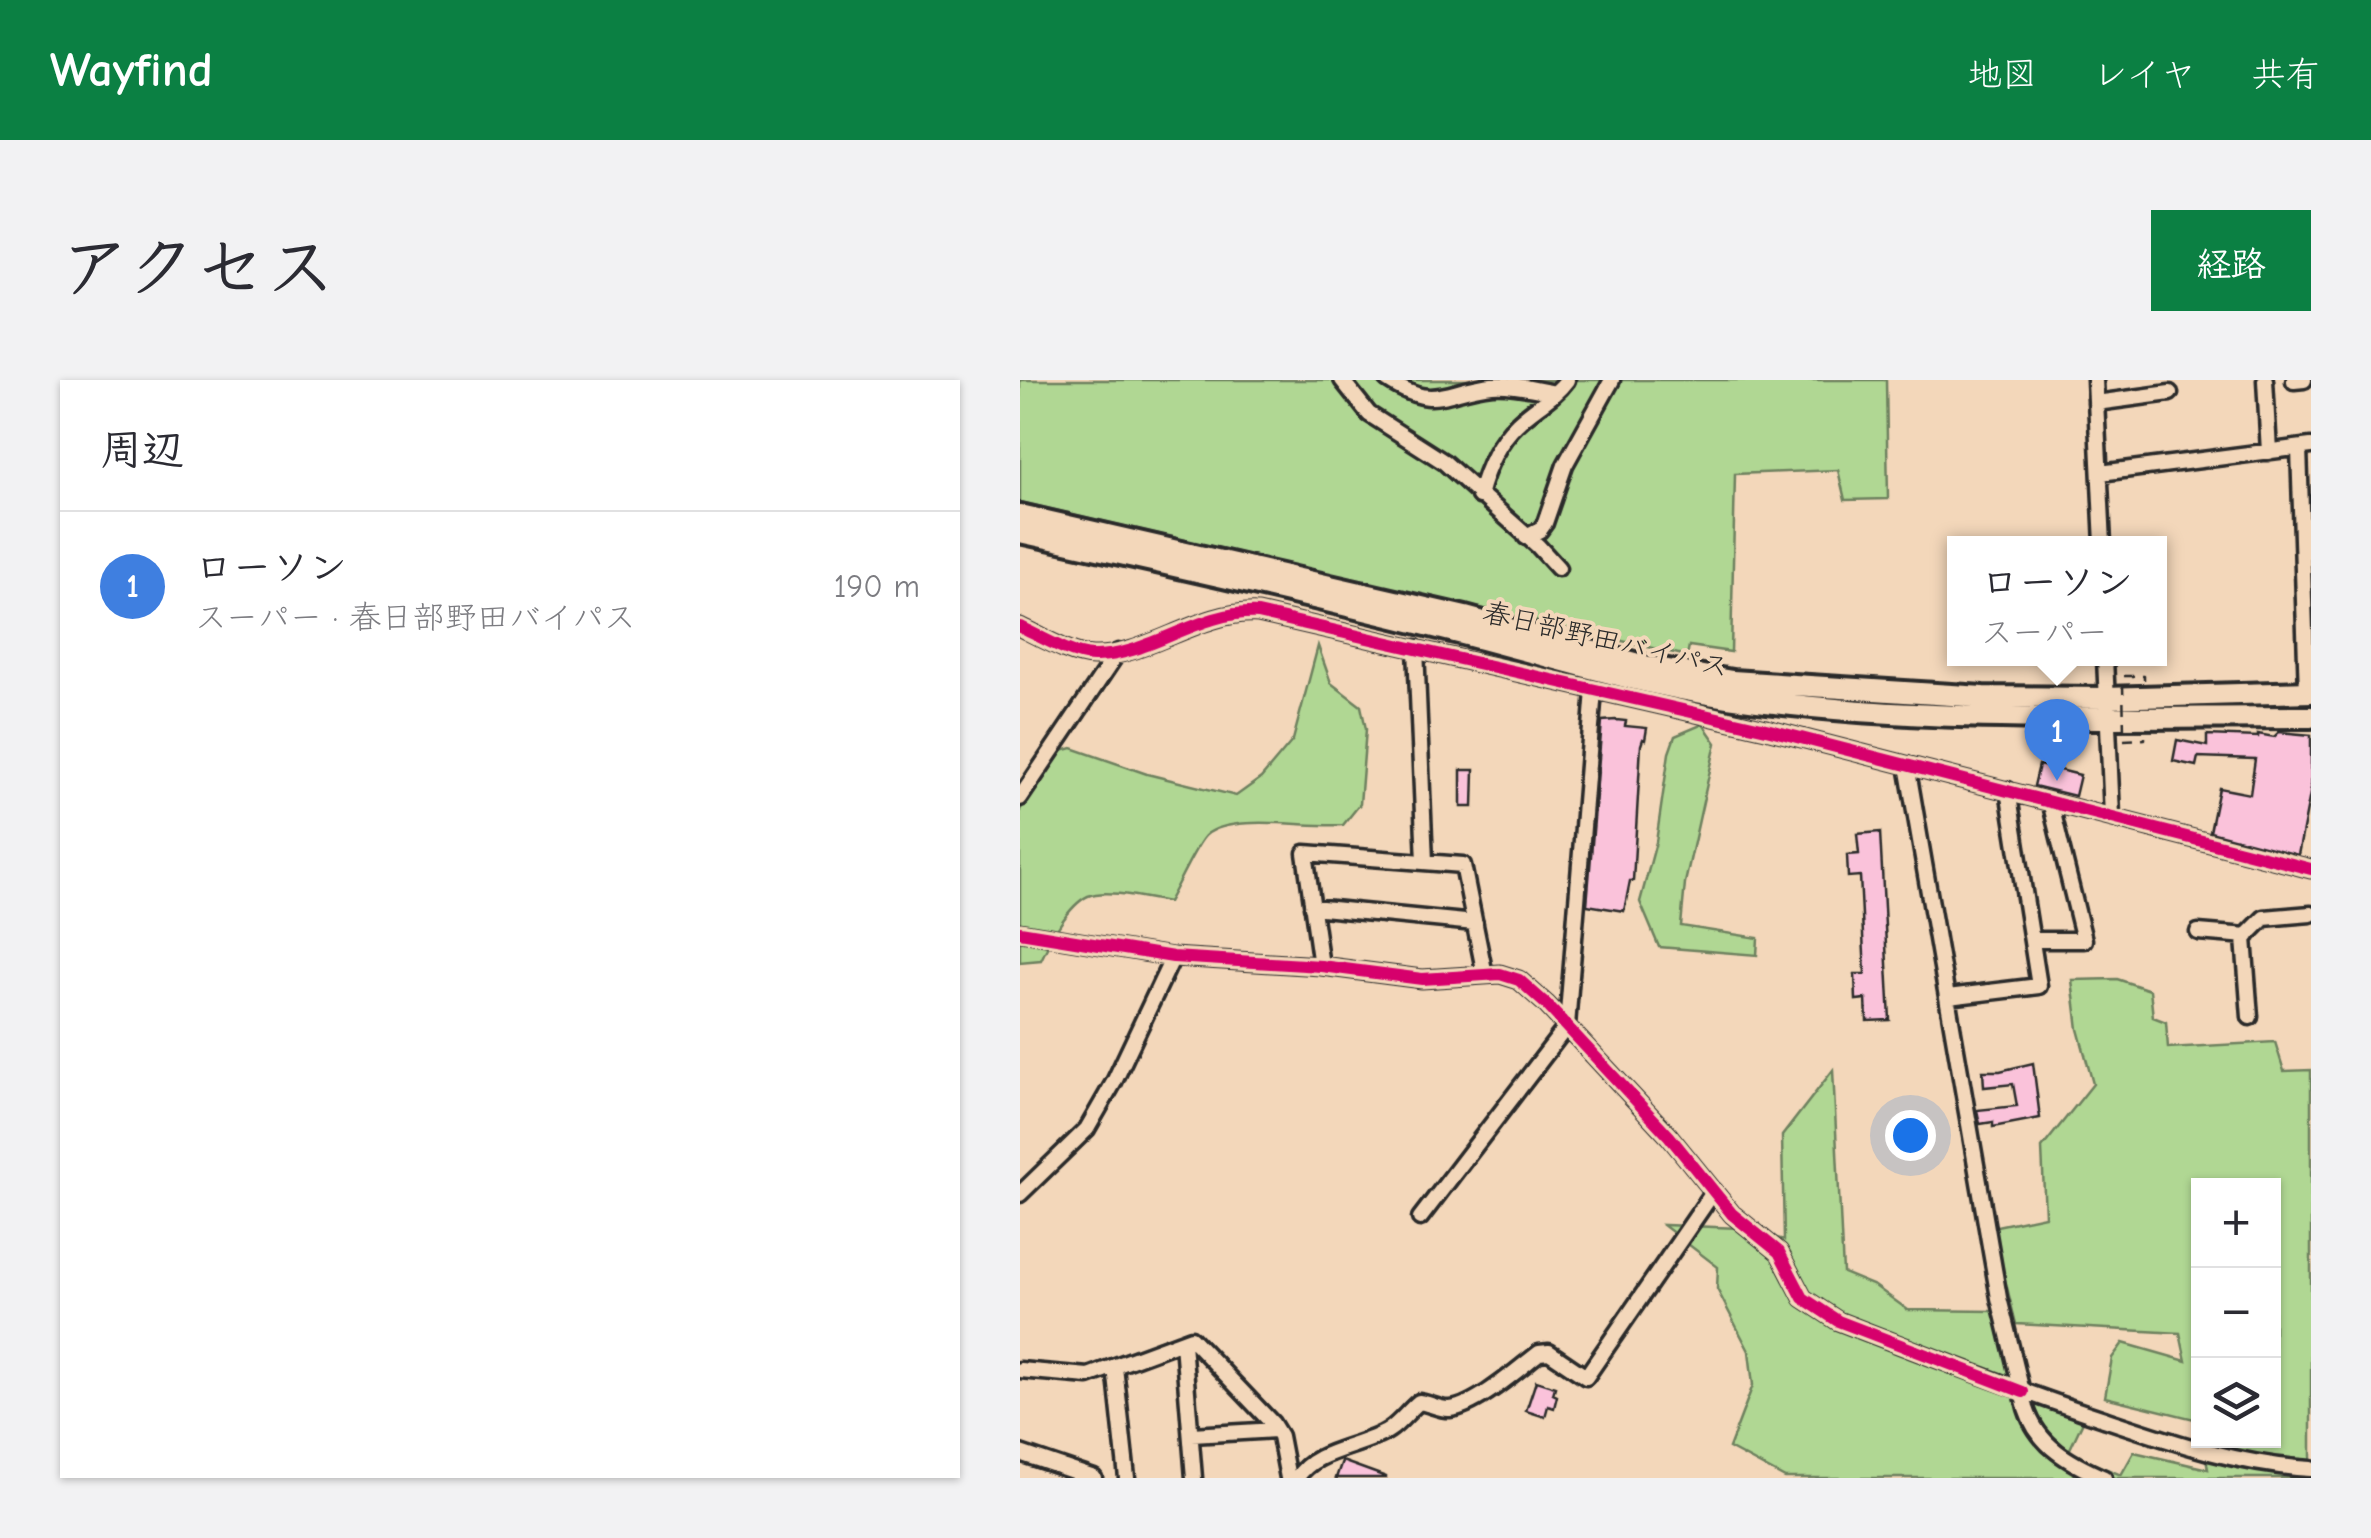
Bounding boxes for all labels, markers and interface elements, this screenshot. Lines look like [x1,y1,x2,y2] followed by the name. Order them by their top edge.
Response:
[50,43,213,98] text: Wayfind
[1967,54,2037,95] text: 地図
[2092,54,2196,95] text: レイヤ
[2251,54,2321,95] text: 共有
[2151,210,2311,311] button: 経路
[60,228,336,309] text: アクセス
[100,426,184,475] text: 周辺
[1947,536,2167,666] popup
[195,546,347,590] text: ローソン
[1981,561,2133,605] text: ローソン
[126,568,139,605] text: 1
[834,568,920,605] text: 190 m
[1480,596,1732,684] street label: 春日部野田バイパス
[195,599,636,636] text: スーパー · 春日部野田バイパス
[1981,614,2108,651] text: スーパー
[2024,698,2090,781] pin: 1
[1885,1110,1936,1161] your location
[2191,1178,2281,1448] map controls
[2191,1178,2281,1268] button: +
[2191,1268,2281,1358] button: −
[2191,1358,2281,1448] button: layers

